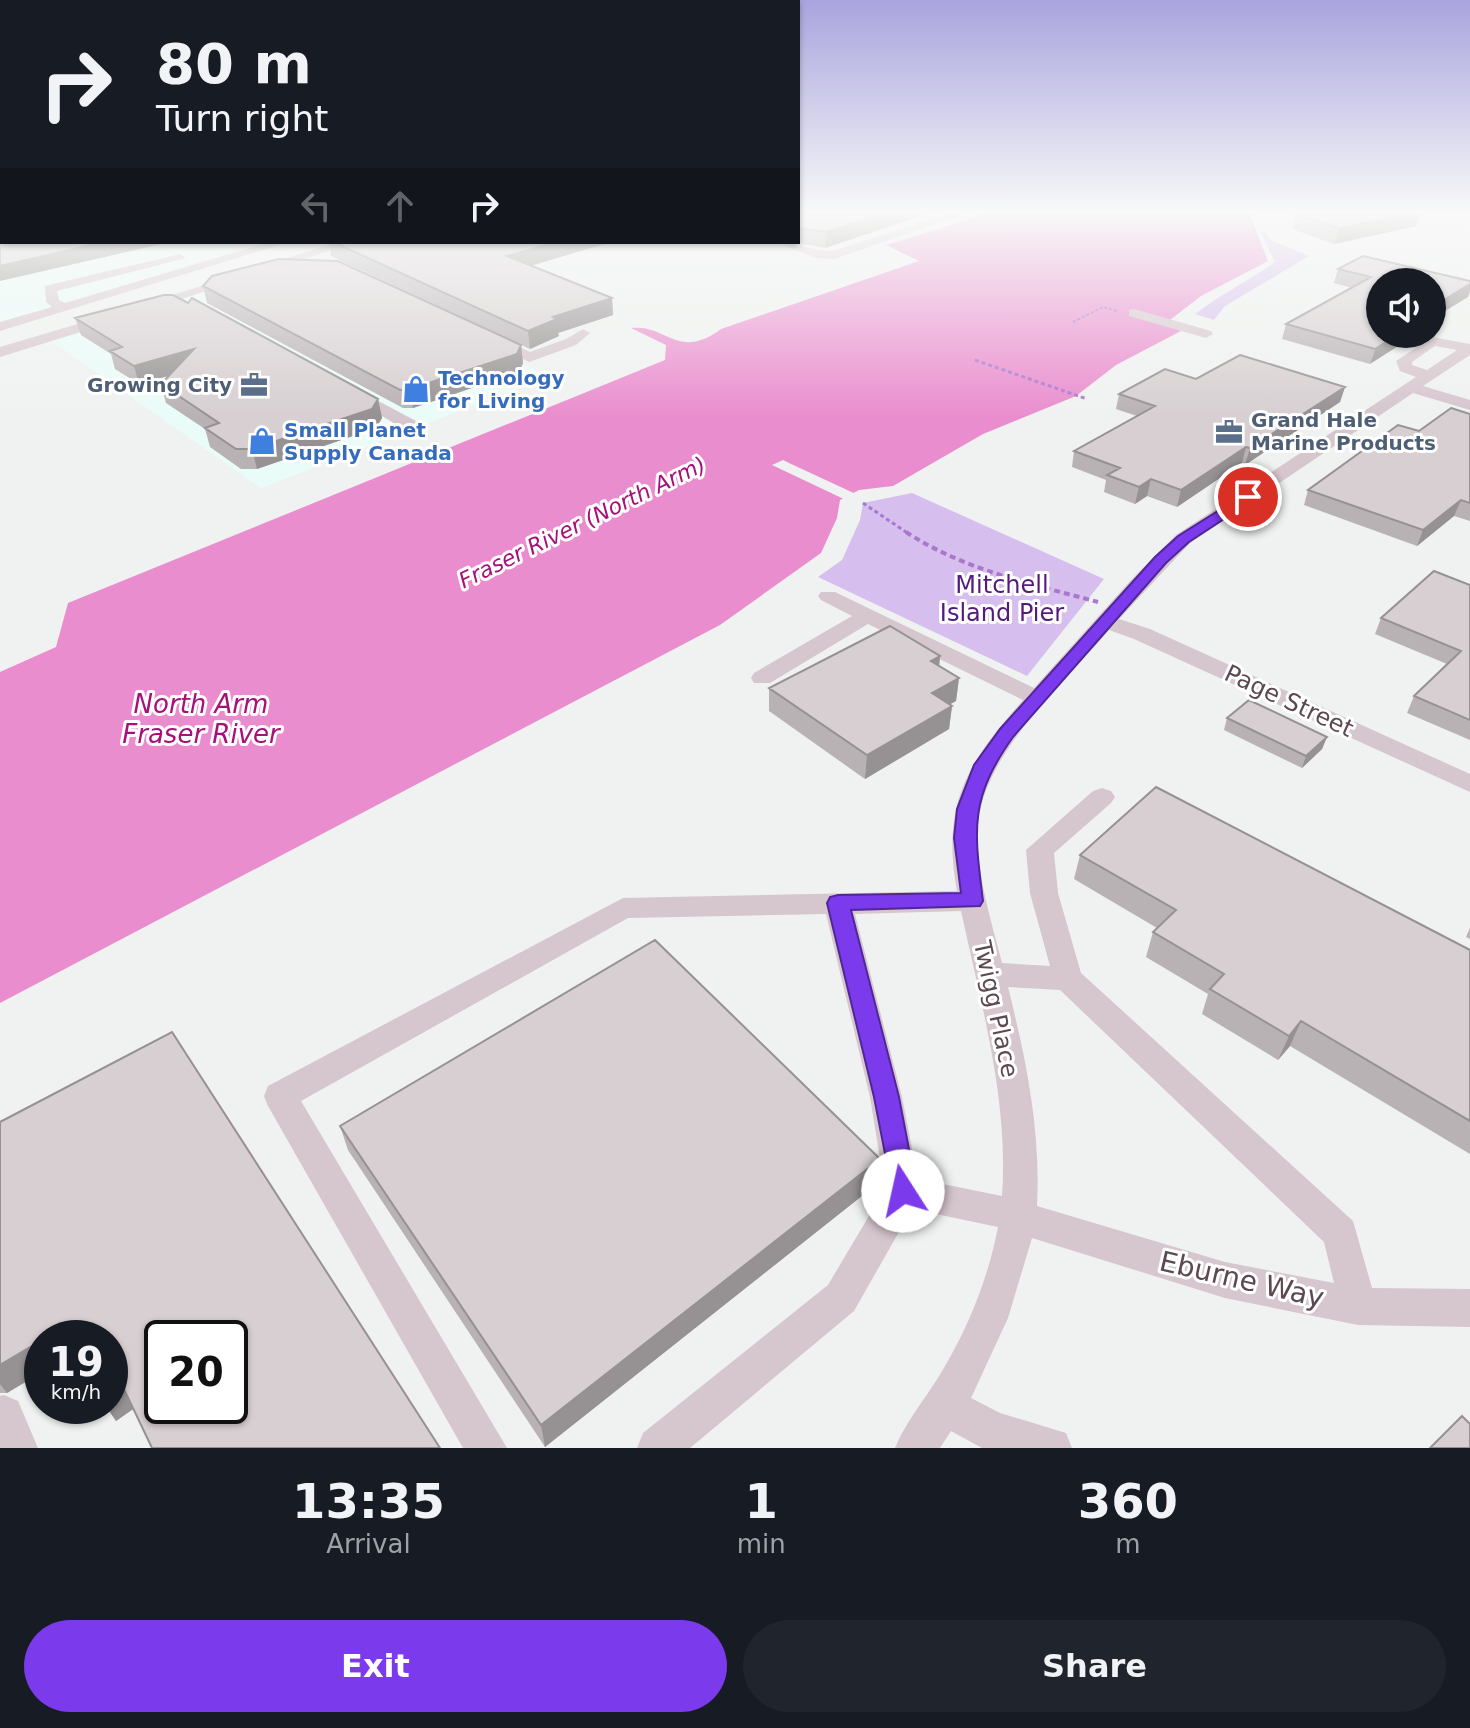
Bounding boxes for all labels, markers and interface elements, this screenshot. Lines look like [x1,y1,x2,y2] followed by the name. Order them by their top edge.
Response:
[156,31,312,96] text: 80 m
[24,32,128,136] icon: right
[156,98,328,139] text: Turn right
[294,184,338,228] icon: left
[378,184,422,228] icon: ahead
[462,184,506,228] icon: right
[1366,268,1446,348] map controls
[1366,268,1446,348] button: sound
[438,366,565,413] place label: Technology for Living
[239,370,269,400] office icon: Growing City
[87,373,232,397] place label: Growing City
[401,374,431,404] shop icon: Technology for Living
[1251,408,1436,455] place label: Grand Hale Marine Products
[1214,417,1244,447] office icon: Grand Hale Marine Products
[284,418,452,465] place label: Small Planet Supply Canada
[247,426,277,456] shop icon: Small Planet Supply Canada
[455,452,710,593] water label: Fraser River (North Arm)
[1214,463,1282,531] pin
[1226,475,1270,519] icon: arrive
[940,571,1064,627] park label: Mitchell Island Pier
[1220,659,1358,743] street label: Page Street
[122,689,282,749] water label: North Arm Fraser River
[968,937,1024,1080] street label: Twigg Place
[861,1149,945,1233] position arrow
[1156,1245,1327,1314] street label: Eburne Way
[144,1320,248,1424] speed limit sign: 20
[48,1339,104,1385] text: 19
[51,1380,101,1404] text: km/h
[292,1473,445,1529] text: 13:35
[745,1473,778,1529] text: 1
[1078,1473,1178,1529] text: 360
[326,1529,411,1559] text: Arrival
[737,1529,786,1559] text: min
[1115,1529,1141,1559] text: m
[24,1620,727,1712] button: Exit
[743,1620,1446,1712] button: Share

